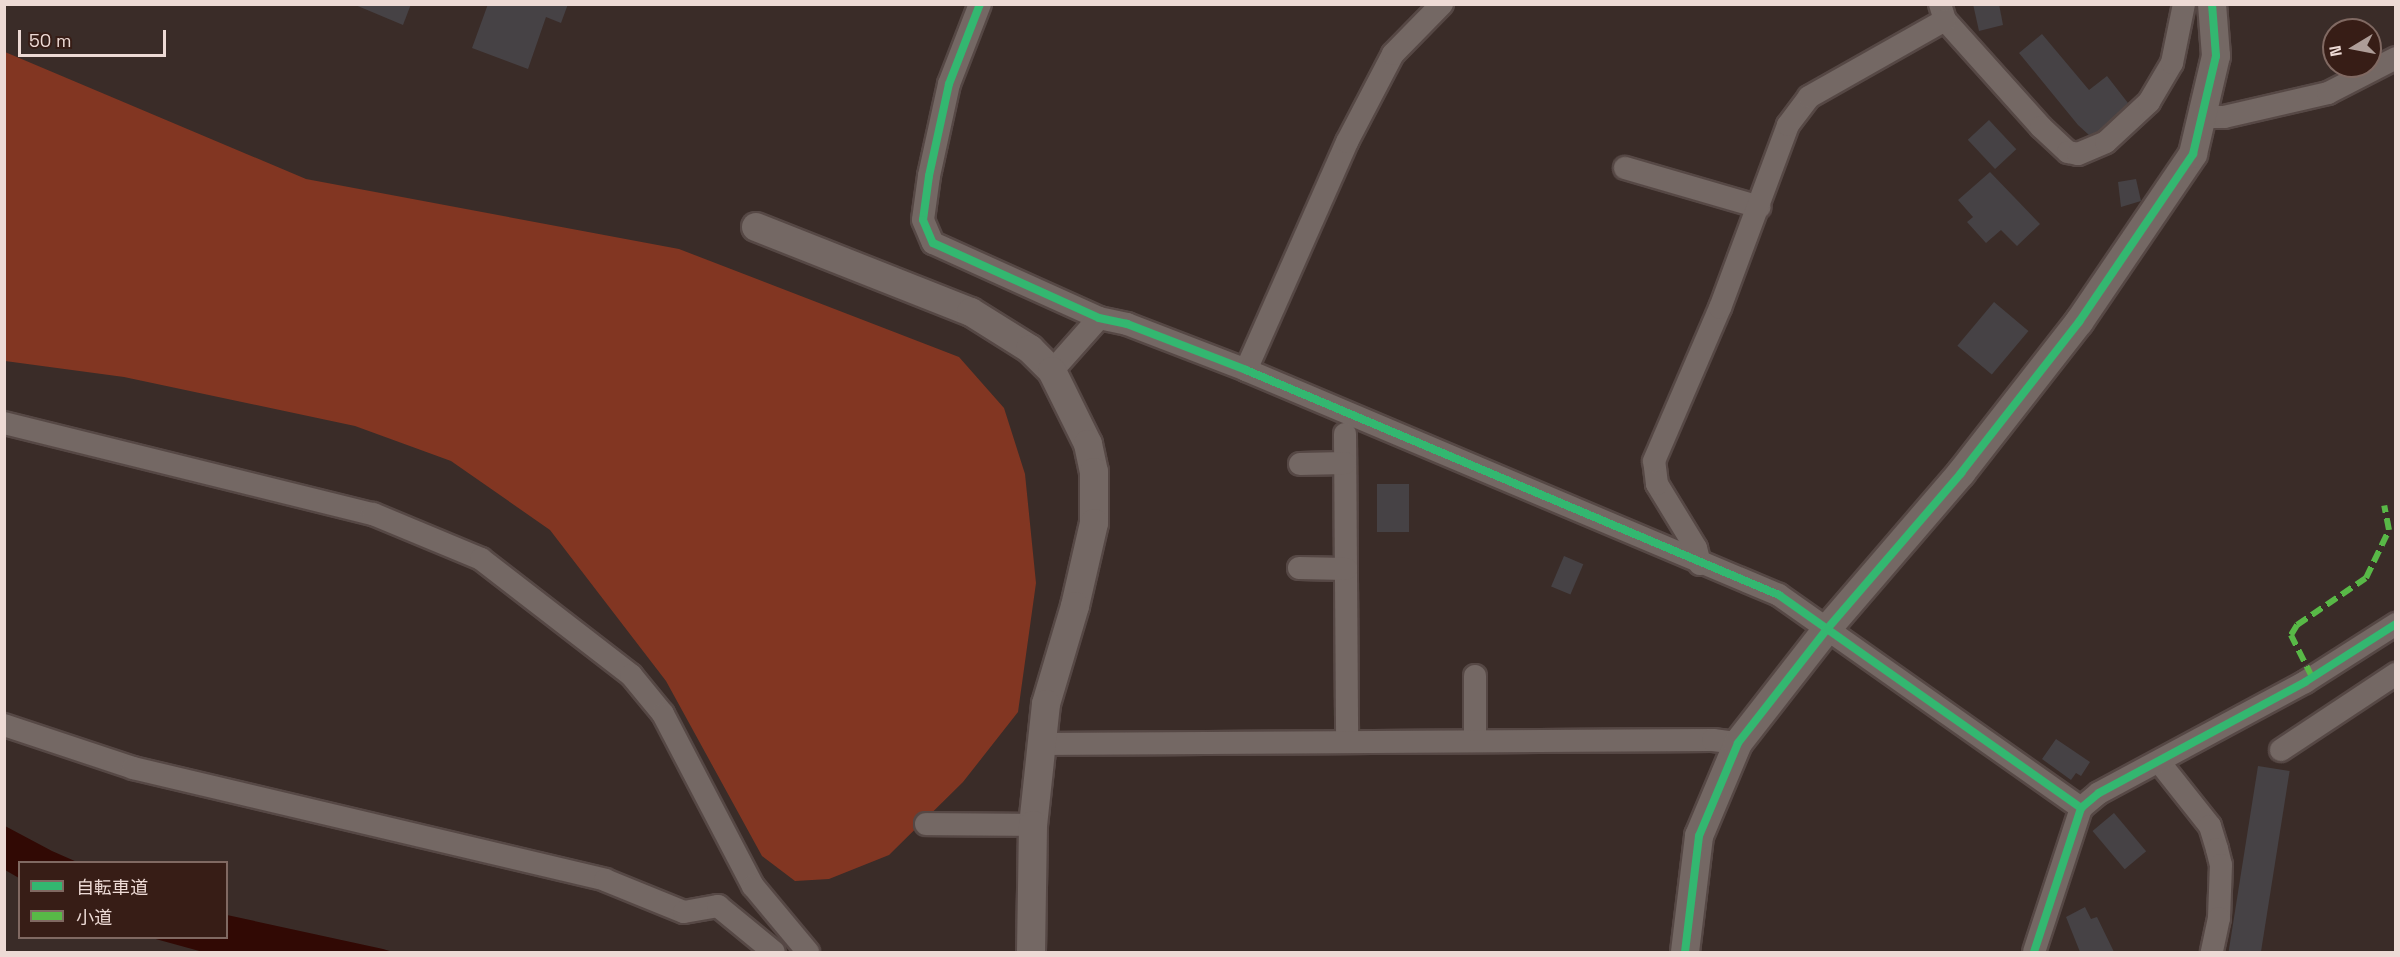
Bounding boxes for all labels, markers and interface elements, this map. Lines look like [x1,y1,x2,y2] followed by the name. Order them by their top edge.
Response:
[21,18,170,56] scale bar
[2322,18,2382,78] north arrow
[29,29,71,52] text: 50 m
[2324,44,2347,58] text: N
[18,861,228,939] legend
[76,876,148,899] text: 自転車道
[76,906,112,929] text: 小道

